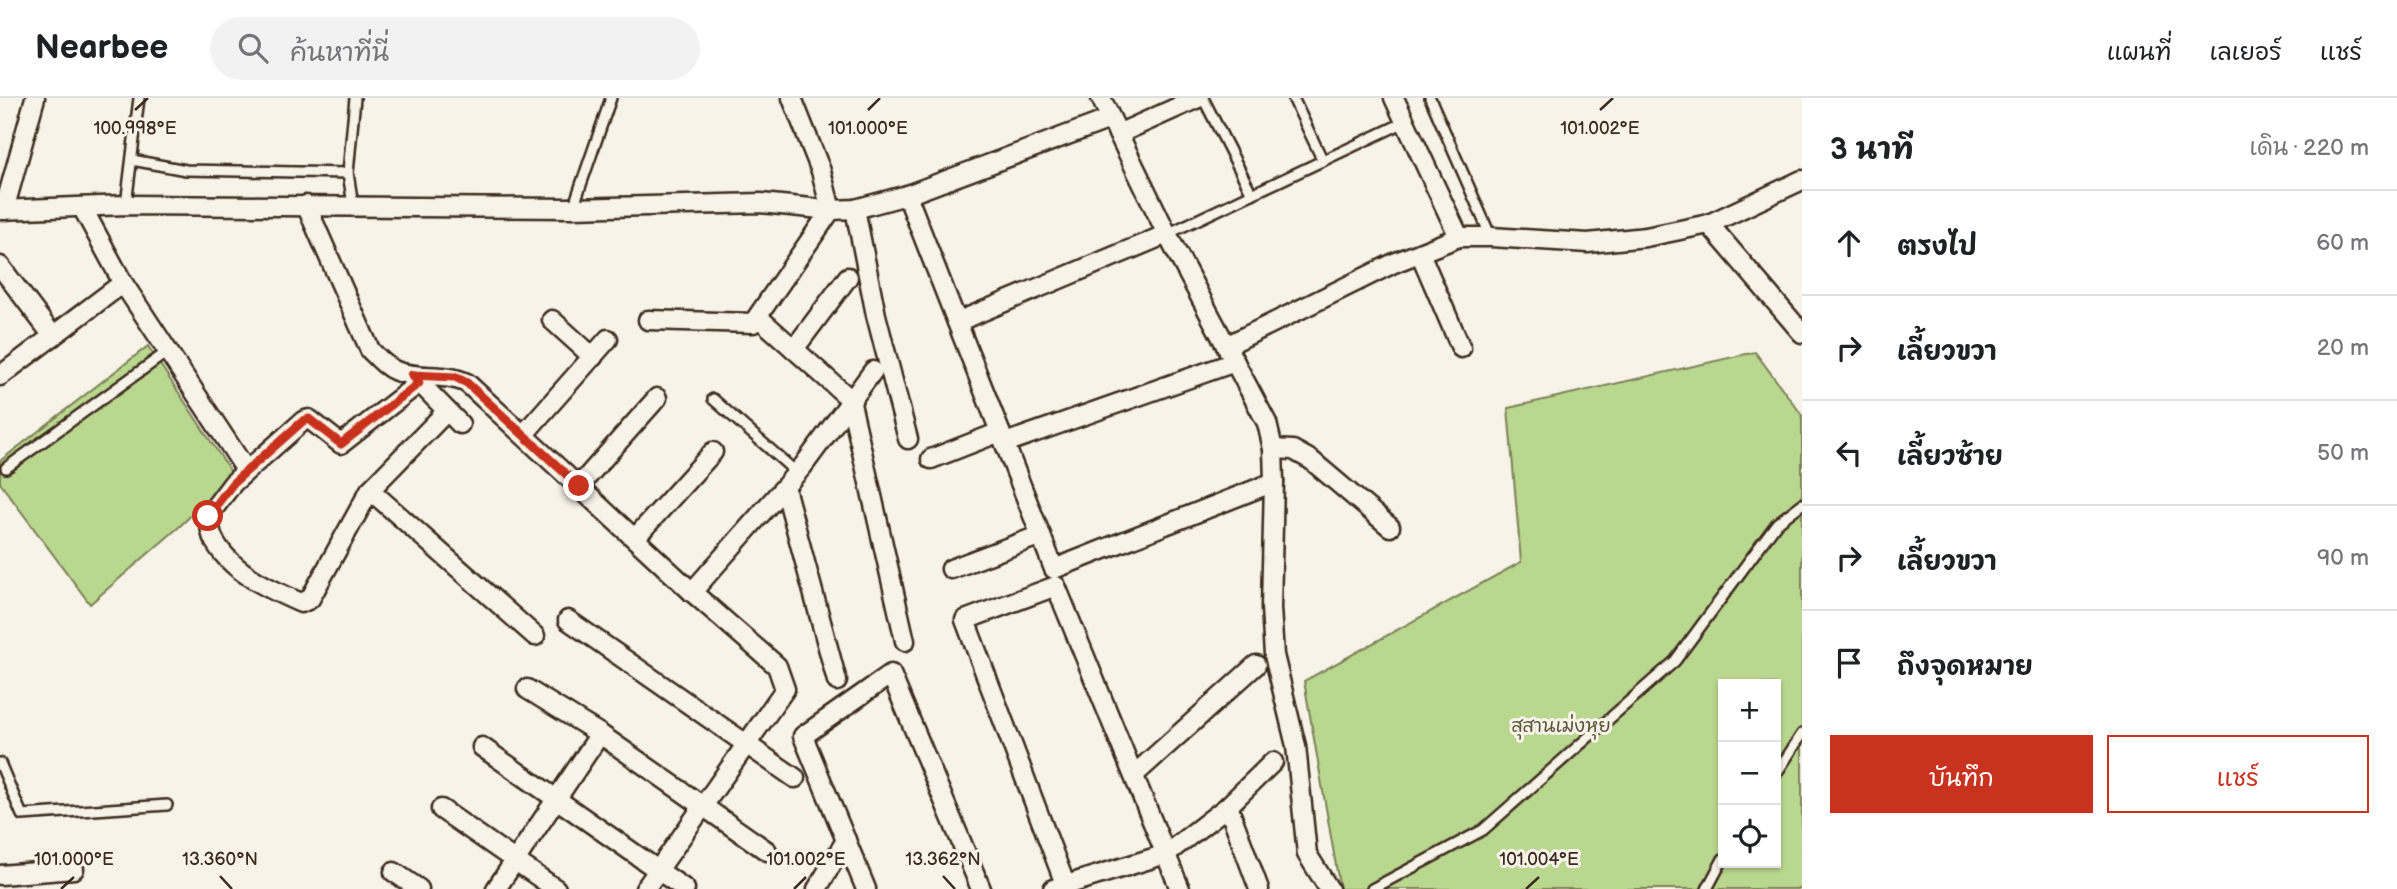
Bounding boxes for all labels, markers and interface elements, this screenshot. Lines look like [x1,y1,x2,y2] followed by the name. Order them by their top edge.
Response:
[210,17,700,80] search box
[35,28,168,68] text: Nearbee
[234,29,272,67] icon: search
[290,38,389,69] text: ค้นหาที่นี่
[2107,38,2172,67] text: แผนที่
[2210,38,2282,67] text: เลเยอร์
[2320,38,2362,67] text: แชร์
[93,118,177,139] text: 100.998°E
[828,118,908,139] text: 101.000°E
[1560,118,1640,139] text: 101.002°E
[1830,132,1913,168] text: 3 นาที
[2250,134,2369,162] text: เดิน · 220 m
[1830,224,1868,262] icon: ahead
[2316,229,2369,257] text: 60 m
[1897,232,1977,263] text: ตรงไป
[1830,329,1868,367] icon: right
[2317,334,2369,362] text: 20 m
[1897,337,1997,368] text: เลี้ยวขวา
[1830,434,1868,472] icon: left
[2317,439,2369,467] text: 50 m
[1897,442,2003,473] text: เลี้ยวซ้าย
[563,470,594,501] route end
[192,500,223,531] route start
[1830,539,1868,577] icon: right
[2317,544,2369,572] text: 90 m
[1897,547,1997,578] text: เลี้ยวขวา
[1830,644,1868,682] icon: arrive
[1897,652,2033,683] text: ถึงจุดหมาย
[1718,679,1781,868] map controls
[1718,679,1781,742] button: +
[1511,714,1611,740] park label: สุสานเม่งหุย
[1830,735,2093,813] button: บันทึก
[2107,735,2369,813] button: แชร์
[1718,742,1781,805] button: −
[1718,805,1781,868] button: locate
[34,849,114,870] text: 101.000°E
[182,849,258,870] text: 13.360°N
[766,849,846,870] text: 101.002°E
[905,849,981,870] text: 13.362°N
[1499,849,1579,870] text: 101.004°E

